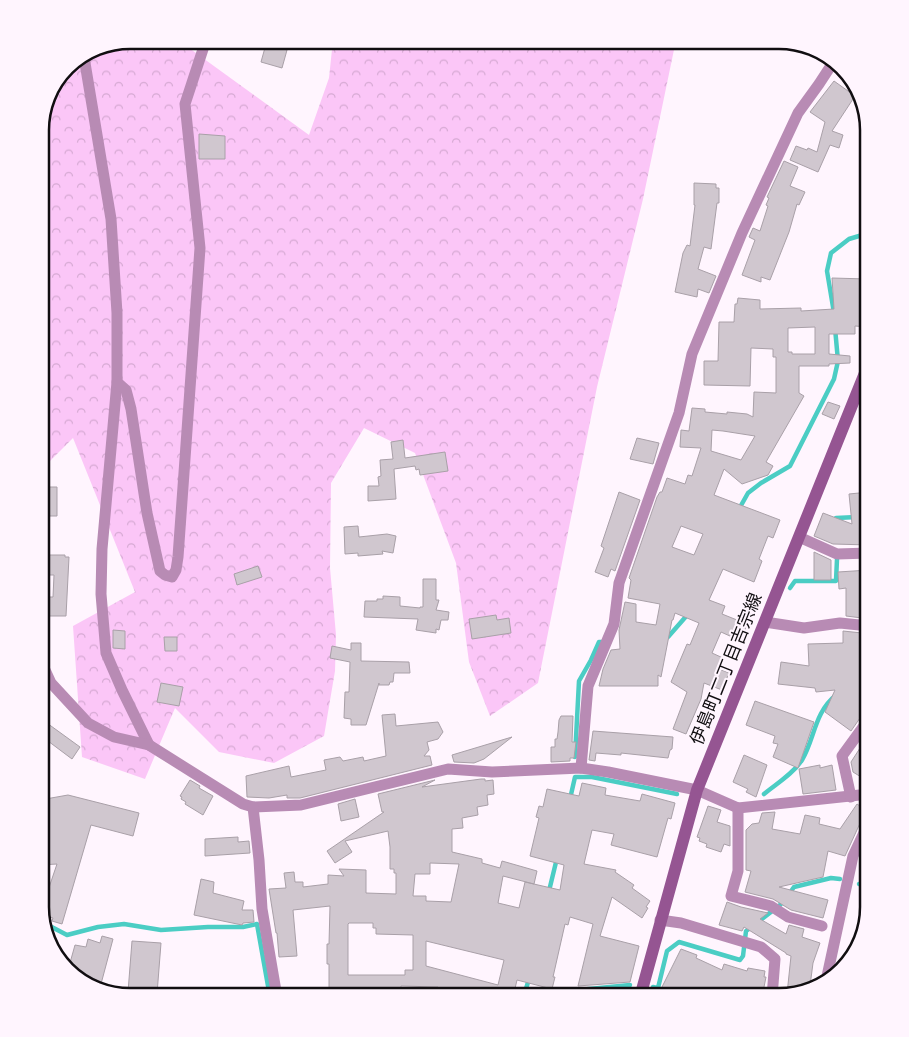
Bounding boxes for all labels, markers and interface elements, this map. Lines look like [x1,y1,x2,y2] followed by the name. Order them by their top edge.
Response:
[685,589,767,749] street label: 伊島町二丁目吉宗線

